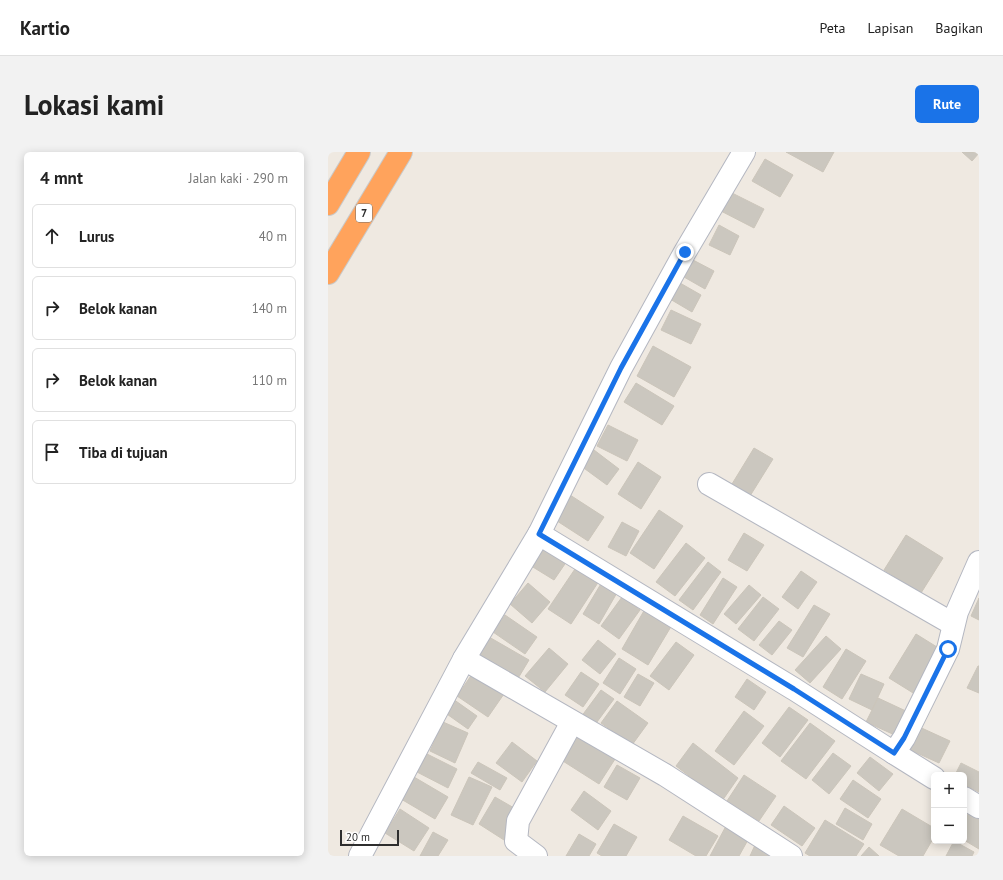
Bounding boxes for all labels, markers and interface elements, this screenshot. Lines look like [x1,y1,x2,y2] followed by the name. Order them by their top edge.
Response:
[20,16,70,40] text: Kartio
[819,19,846,37] text: Peta
[868,19,913,37] text: Lapisan
[935,19,983,37] text: Bagikan
[915,85,979,123] button: Rute
[24,86,164,123] text: Lokasi kami
[40,167,83,189] text: 4 mnt
[189,170,288,187] text: Jalan kaki · 290 m
[356,204,372,222] road number: 7
[41,225,63,247] icon: ahead
[79,227,114,246] text: Lurus
[259,228,287,245] text: 40 m
[676,243,694,261] route end
[41,297,63,319] icon: right
[79,299,157,318] text: Belok kanan
[252,300,287,317] text: 140 m
[41,369,63,391] icon: right
[79,371,157,390] text: Belok kanan
[252,372,287,389] text: 110 m
[41,441,63,463] icon: arrive
[79,443,168,462] text: Tiba di tujuan
[939,640,957,658] route start
[931,772,967,844] map controls
[931,772,967,808] button: +
[931,808,967,844] button: −
[340,828,399,847] scale bar
[346,830,370,844] text: 20 m

